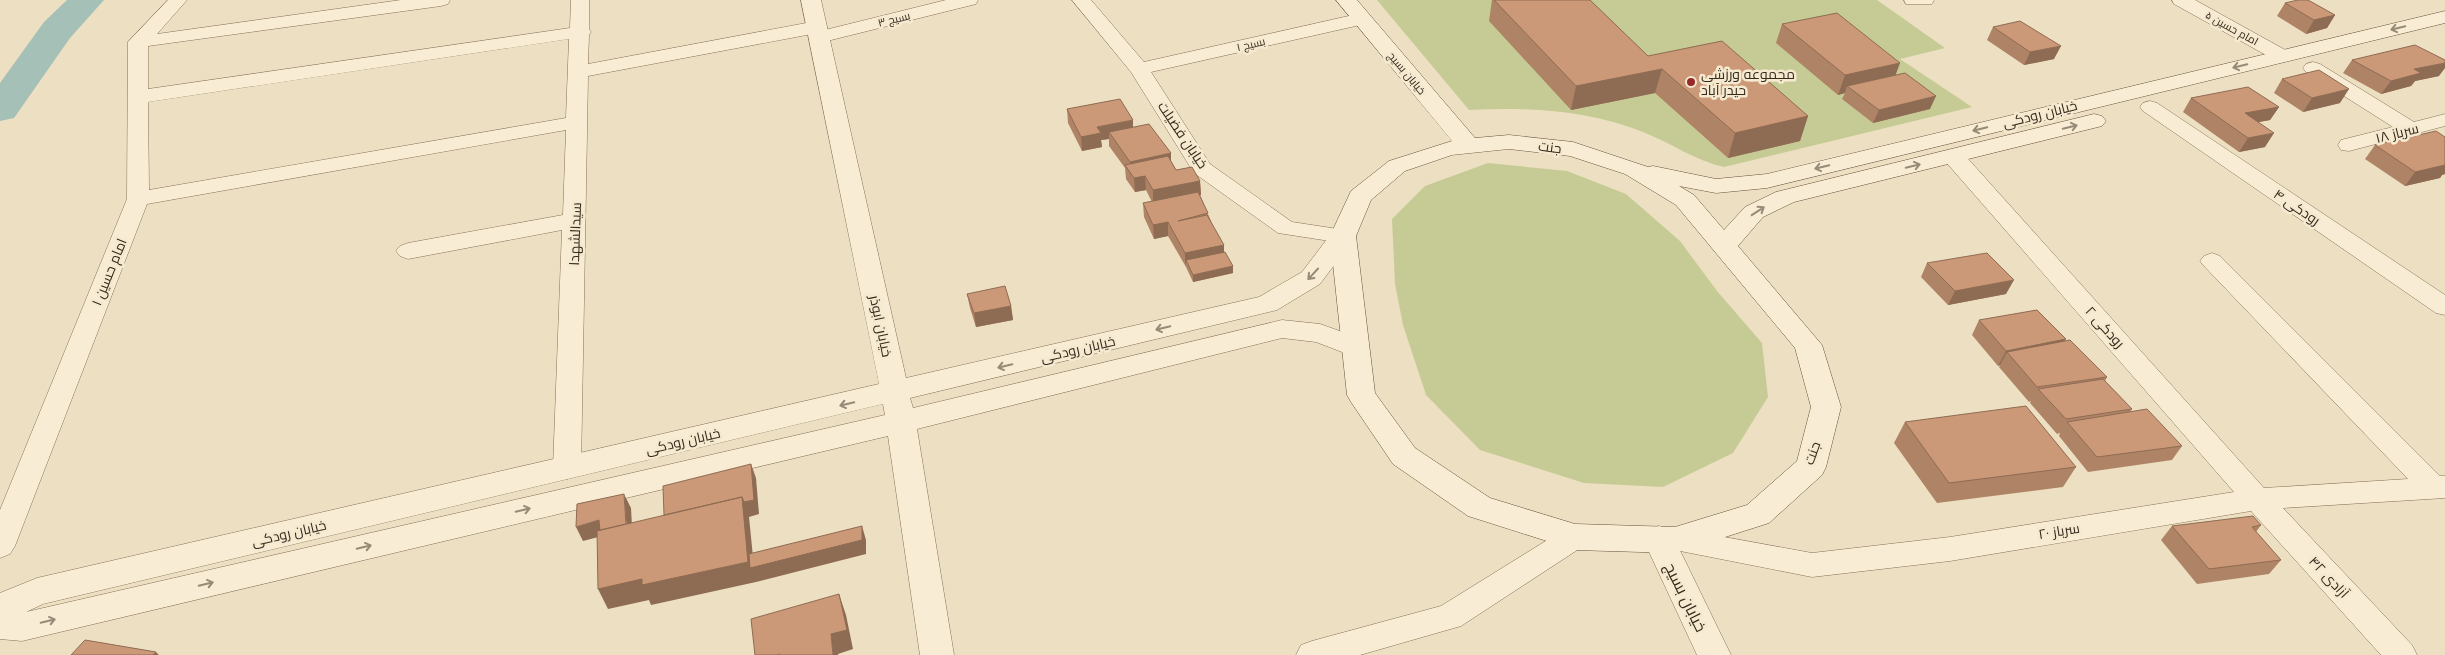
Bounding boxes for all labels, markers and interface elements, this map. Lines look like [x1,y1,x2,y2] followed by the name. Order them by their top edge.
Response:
[876,8,912,31] street label: بسیج ۳
[2203,8,2261,49] street label: امام حسین ۵
[2390,24,2406,33] one-way arrow
[1235,34,1267,55] street label: بسیج ۱
[1384,49,1429,98] street label: خیابان بسیج
[2232,62,2248,71] one-way arrow
[1701,65,1795,99] place label: مجموعه ورزشی حیدر آباد
[1685,76,1697,88] marker: مجموعه ورزشی حیدر آباد
[2001,96,2079,132] street label: خیابان رودکی
[1154,98,1212,172] street label: خیابان فضیلت
[2374,119,2420,147] street label: سرباز ۱۸
[2062,122,2078,131] one-way arrow
[1972,125,1988,134] one-way arrow
[1537,137,1563,157] street label: جنت
[1904,161,1920,170] one-way arrow
[1814,163,1830,172] one-way arrow
[2270,185,2324,229] street label: رودکی ۴
[565,202,585,266] street label: سیدالشهدا
[1750,206,1764,216] one-way arrow
[87,236,132,309] street label: امام حسین ۱
[1307,267,1319,280] one-way arrow
[865,292,896,359] street label: خیابان ابوذر
[2081,302,2129,352] street label: رودکی ۲
[1155,324,1171,334] one-way arrow
[1039,332,1117,366] street label: خیابان رودکی
[997,362,1013,371] one-way arrow
[839,399,855,409] one-way arrow
[644,424,722,458] street label: خیابان رودکی
[1800,439,1824,467] street label: جنت
[514,505,530,514] one-way arrow
[250,516,328,550] street label: خیابان رودکی
[2037,519,2081,543] street label: سرباز ۲۰
[356,542,372,551] one-way arrow
[2305,552,2353,602] street label: آزادی ۴۲
[1659,559,1711,636] street label: خیابان بسیج
[198,579,214,588] one-way arrow
[39,616,55,625] one-way arrow

